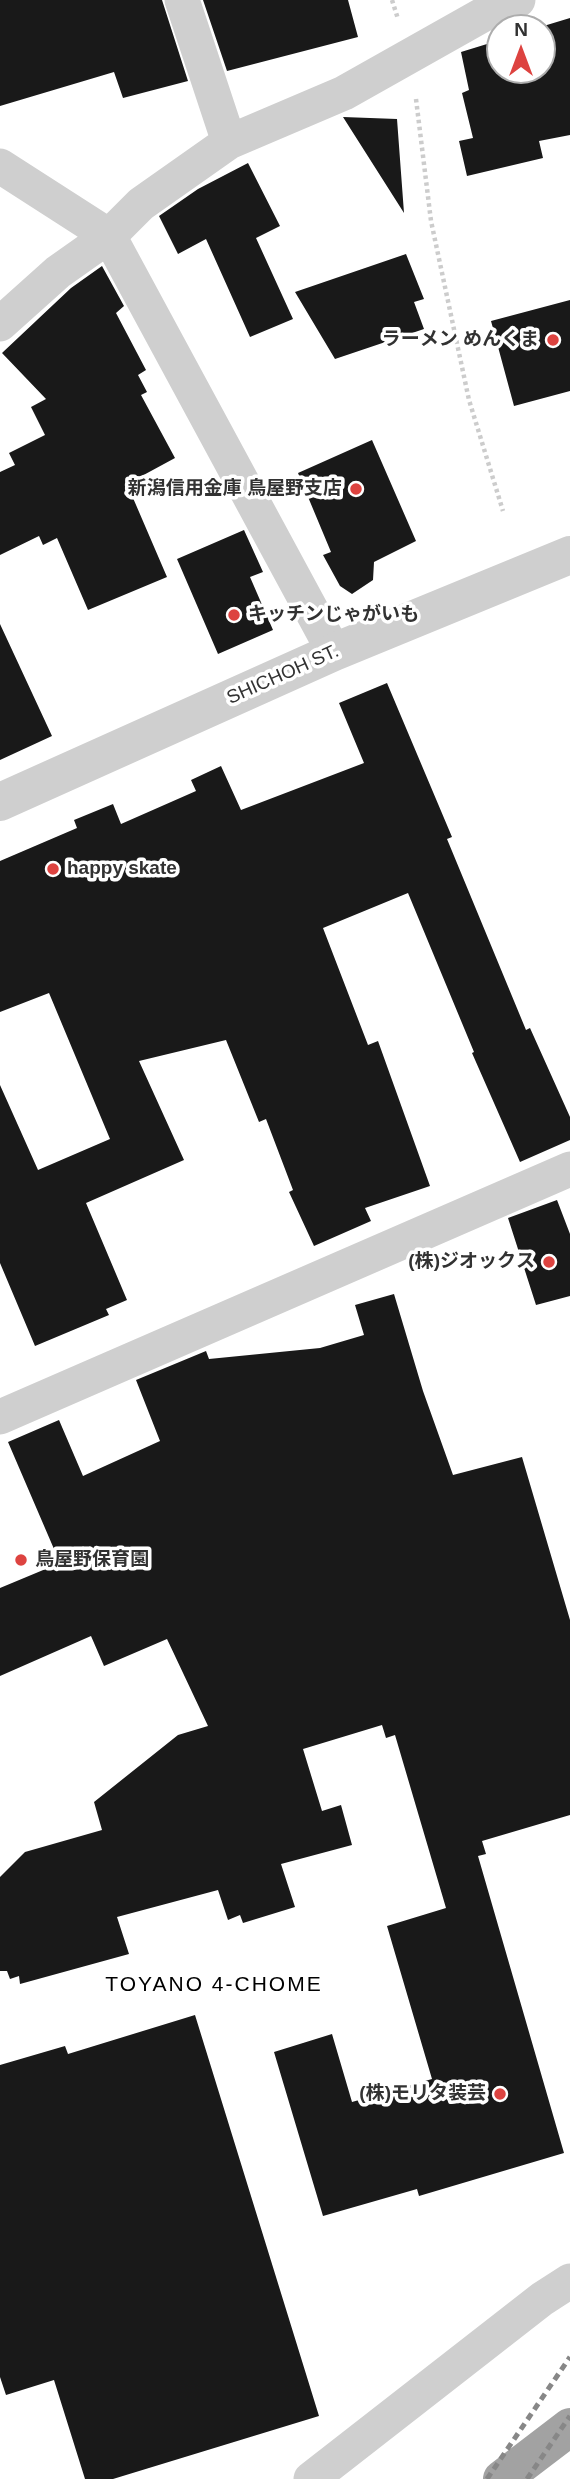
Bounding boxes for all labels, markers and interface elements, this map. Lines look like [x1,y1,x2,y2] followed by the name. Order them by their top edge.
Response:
[486,14,556,84] north arrow
[514,19,528,40] text: N
[382,329,539,351] place label: ラーメン めんくま
[545,332,561,348] marker: ラーメン めんくま
[128,478,342,500] place label: 新潟信用金庫 鳥屋野支店
[348,481,364,497] marker: 新潟信用金庫 鳥屋野支店
[248,604,419,626] place label: キッチンじゃがいも
[226,607,242,623] marker: キッチンじゃがいも
[223,640,343,710] street label: SHICHOH ST.
[67,858,177,880] place label: happy skate
[45,861,61,877] marker: happy skate
[408,1251,535,1273] place label: (株)ジオックス
[541,1254,557,1270] marker: (株)ジオックス
[35,1549,149,1571] place label: 鳥屋野保育園
[13,1552,29,1568] marker: 鳥屋野保育園
[107,1972,321,1998] district label: TOYANO 4-CHOME
[359,2083,486,2105] place label: (株)モリタ装芸
[492,2086,508,2102] marker: (株)モリタ装芸

